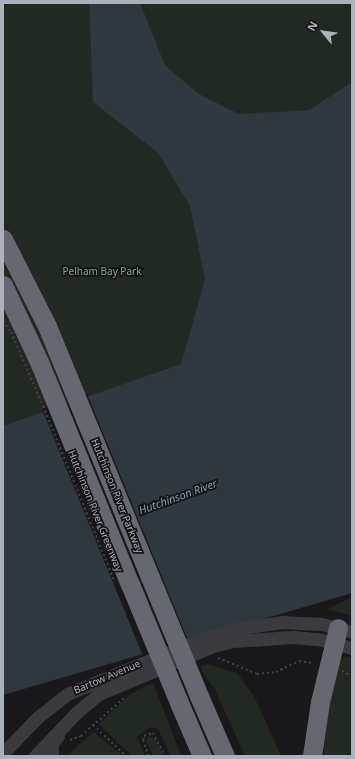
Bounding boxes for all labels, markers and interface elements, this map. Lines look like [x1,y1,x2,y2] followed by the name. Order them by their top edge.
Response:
[303,12,343,52] north arrow
[303,18,321,33] text: N
[63,266,141,278] park label: Pelham Bay Park
[88,437,146,555] street label: Hutchinson River Parkway
[65,448,125,574] street label: Hutchinson River Greenway
[137,477,219,517] water label: Hutchinson River
[72,658,142,696] street label: Bartow Avenue

